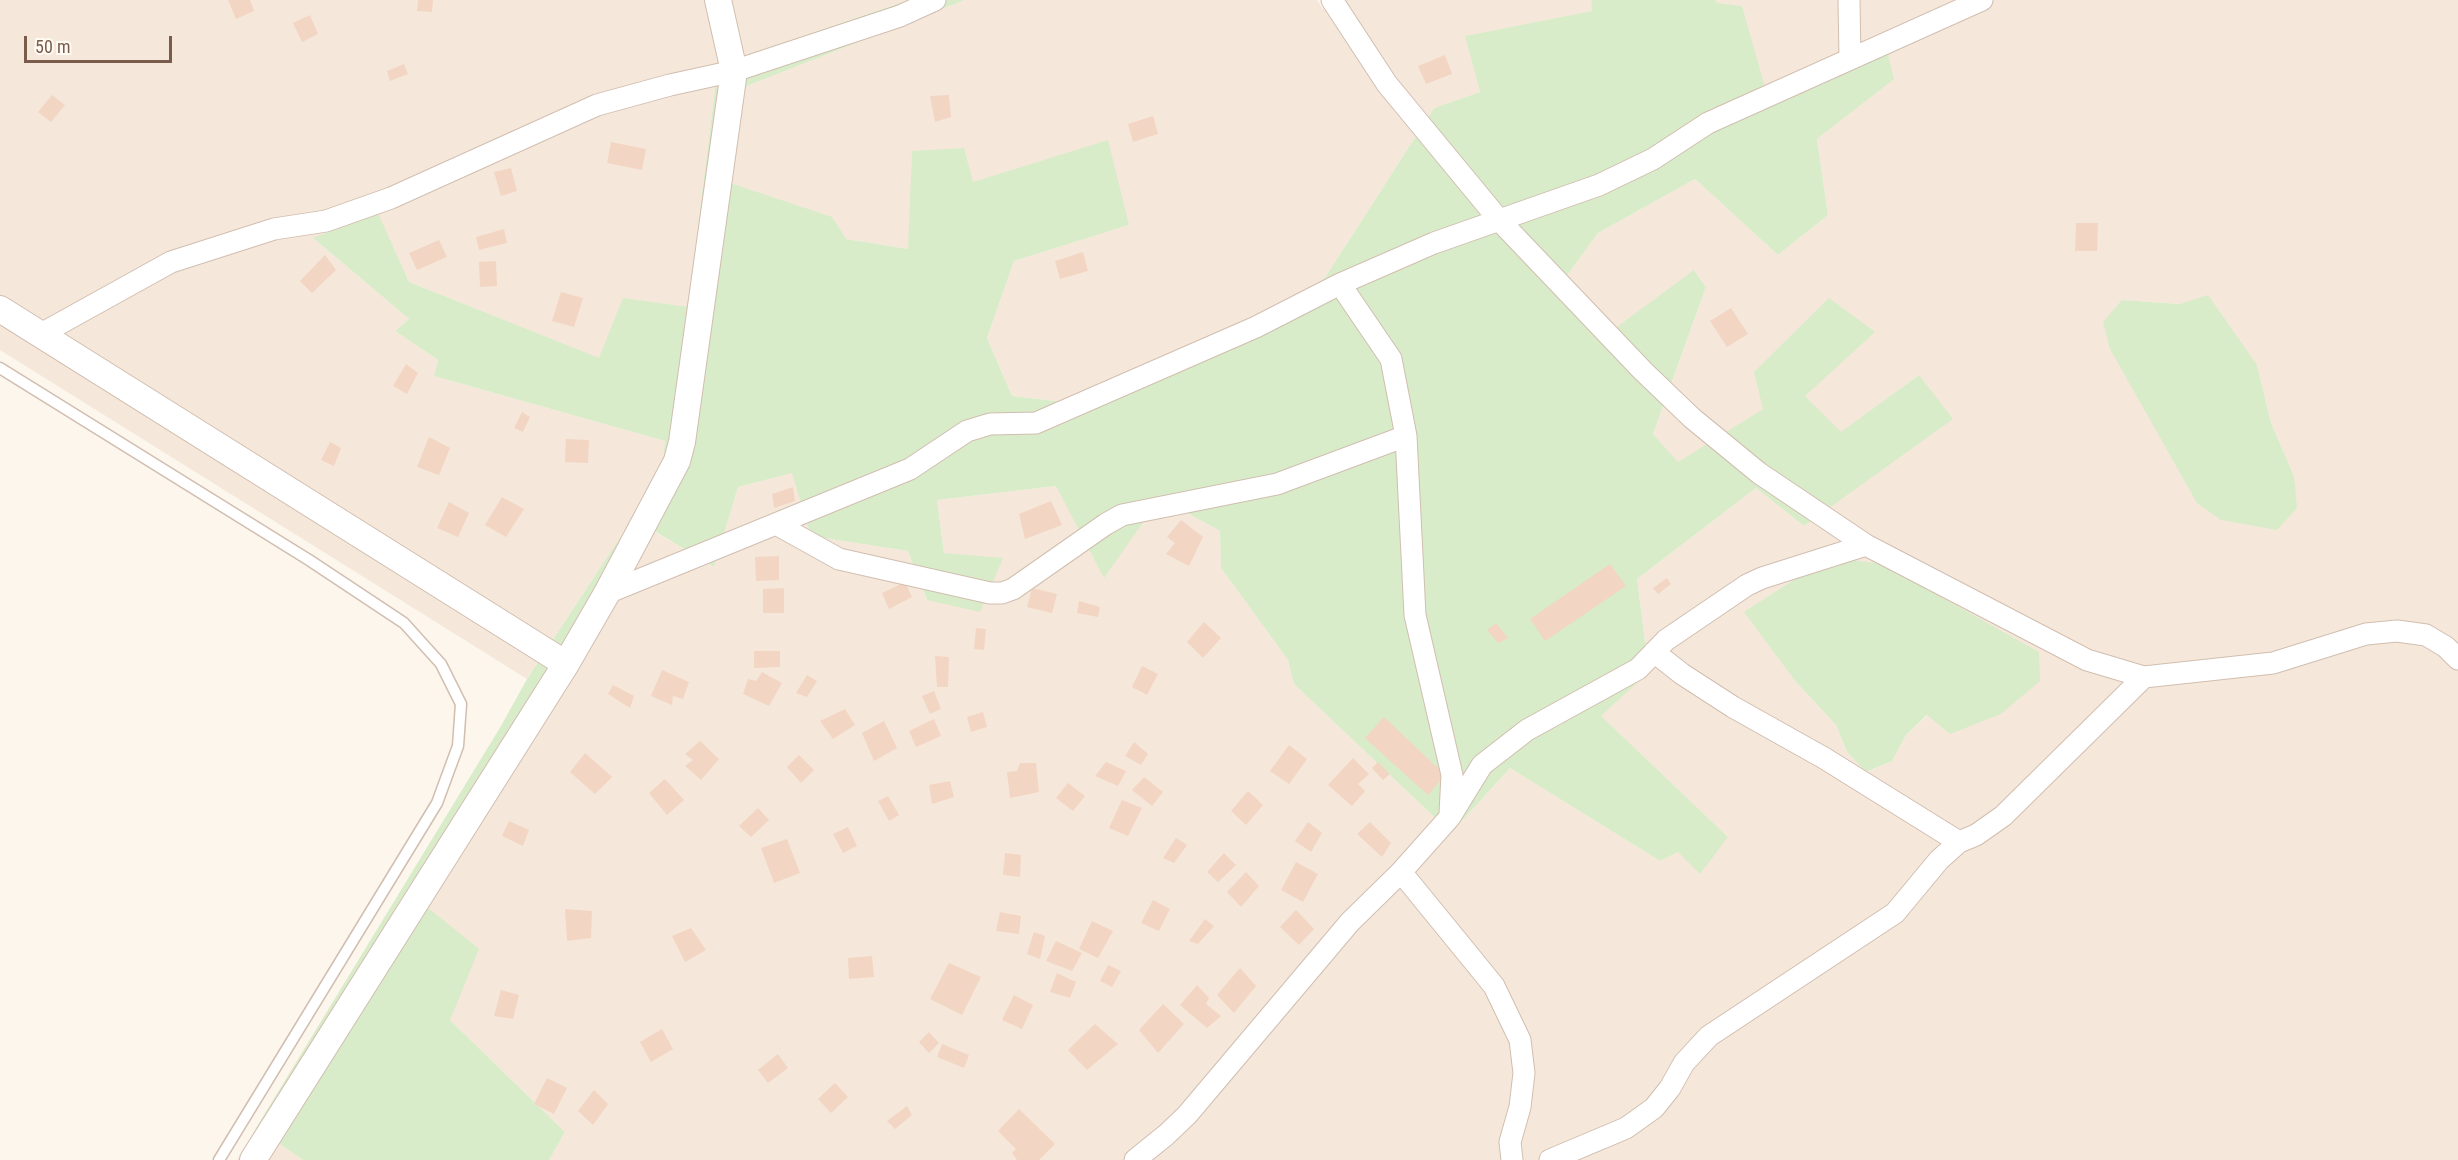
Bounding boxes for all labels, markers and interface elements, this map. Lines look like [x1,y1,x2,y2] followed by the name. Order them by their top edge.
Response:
[27,24,176,62] scale bar
[35,36,70,57] text: 50 m

